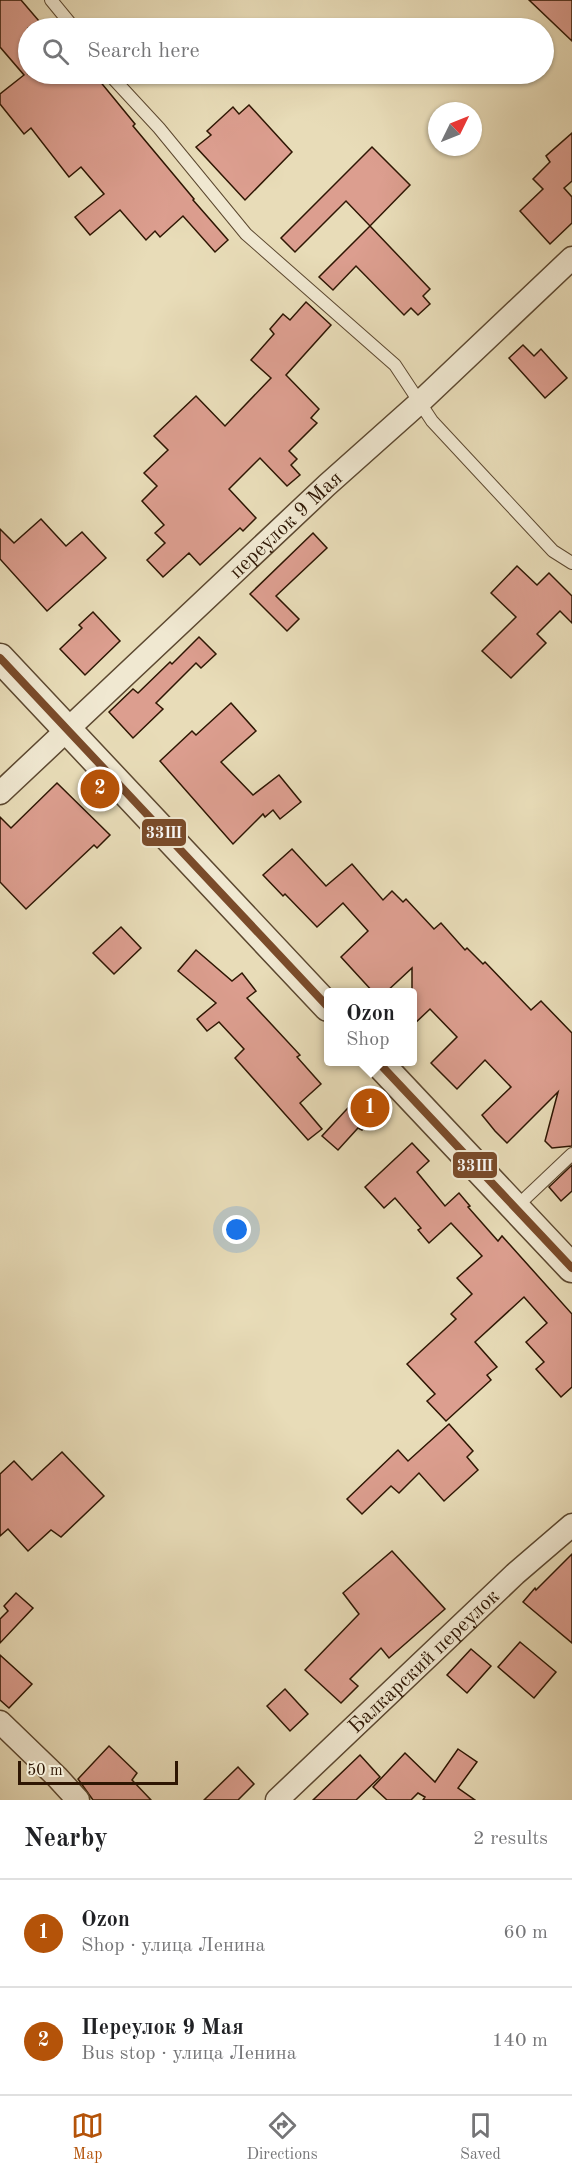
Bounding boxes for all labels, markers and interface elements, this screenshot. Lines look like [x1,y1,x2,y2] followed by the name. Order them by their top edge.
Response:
[18,18,554,84] search box
[39,35,72,68] icon: search
[87,40,200,62] text: Search here
[428,102,482,156] north arrow
[226,468,347,583] street label: переулок 9 Мая
[80,766,120,812] pin: 2
[141,818,187,847] line badge: 33Ш
[146,826,182,842] text: 33Ш
[324,988,417,1066] popup
[346,1003,395,1025] text: Ozon
[346,1030,390,1050] text: Shop
[350,1086,389,1130] pin: 1
[452,1151,498,1179] line badge: 33Ш
[457,1159,493,1175] text: 33Ш
[222,1215,251,1244] your location
[345,1585,504,1738] street label: Балкарский переулок
[18,1758,178,1786] scale bar
[27,1763,63,1779] text: 50 m
[24,1826,108,1852] text: Nearby
[473,1829,548,1849] text: 2 results
[81,1909,130,1931] text: Ozon
[38,1923,49,1943] text: 1
[503,1923,548,1943] text: 60 m
[81,1936,265,1956] text: Shop · улица Ленина
[81,2017,244,2039] text: Переулок 9 Мая
[38,2031,49,2051] text: 2
[492,2031,548,2051] text: 140 m
[81,2044,297,2064] text: Bus stop · улица Ленина
[71,2109,104,2165] tab: Map
[247,2109,318,2165] tab: Directions
[460,2109,501,2165] tab: Saved

